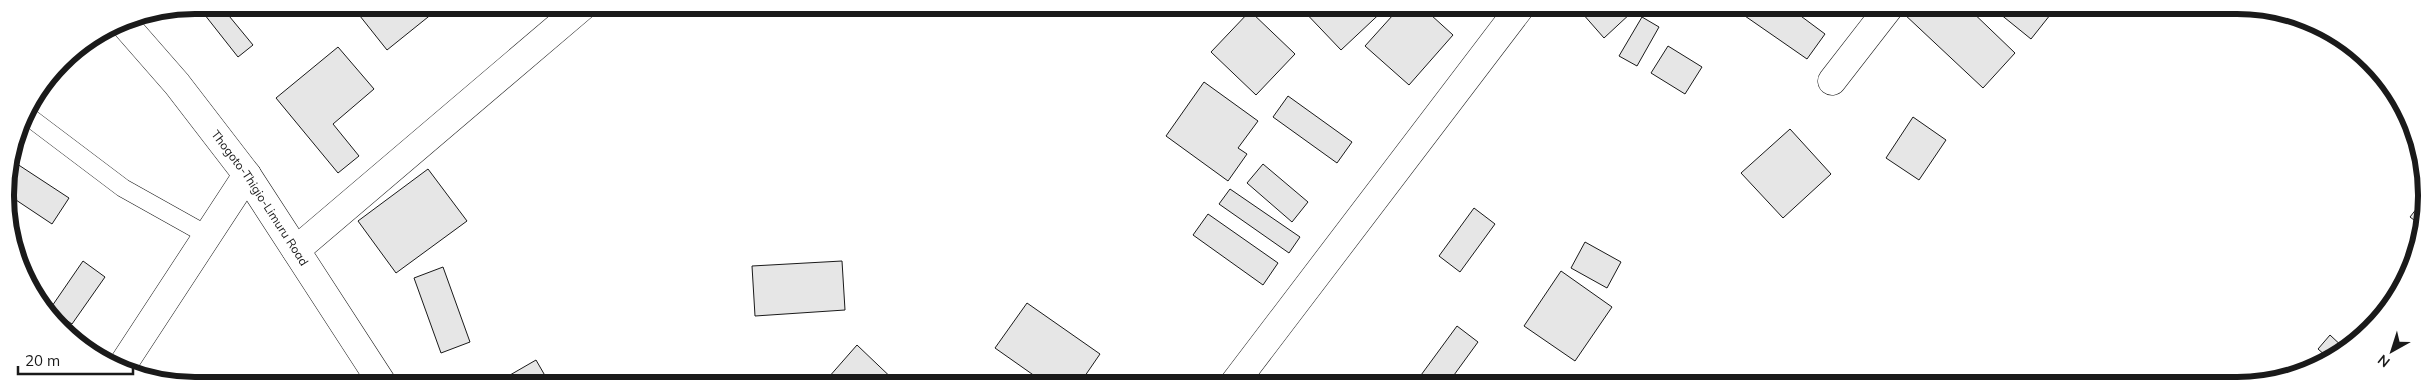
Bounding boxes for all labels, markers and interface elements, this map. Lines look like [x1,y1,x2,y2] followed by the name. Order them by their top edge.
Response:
[208,127,312,268] street label: Thogoto-Thigio-Limuru Road
[2367,326,2417,376] north arrow
[18,344,132,376] scale bar
[25,351,60,370] text: 20 m
[2374,351,2394,371] text: N

